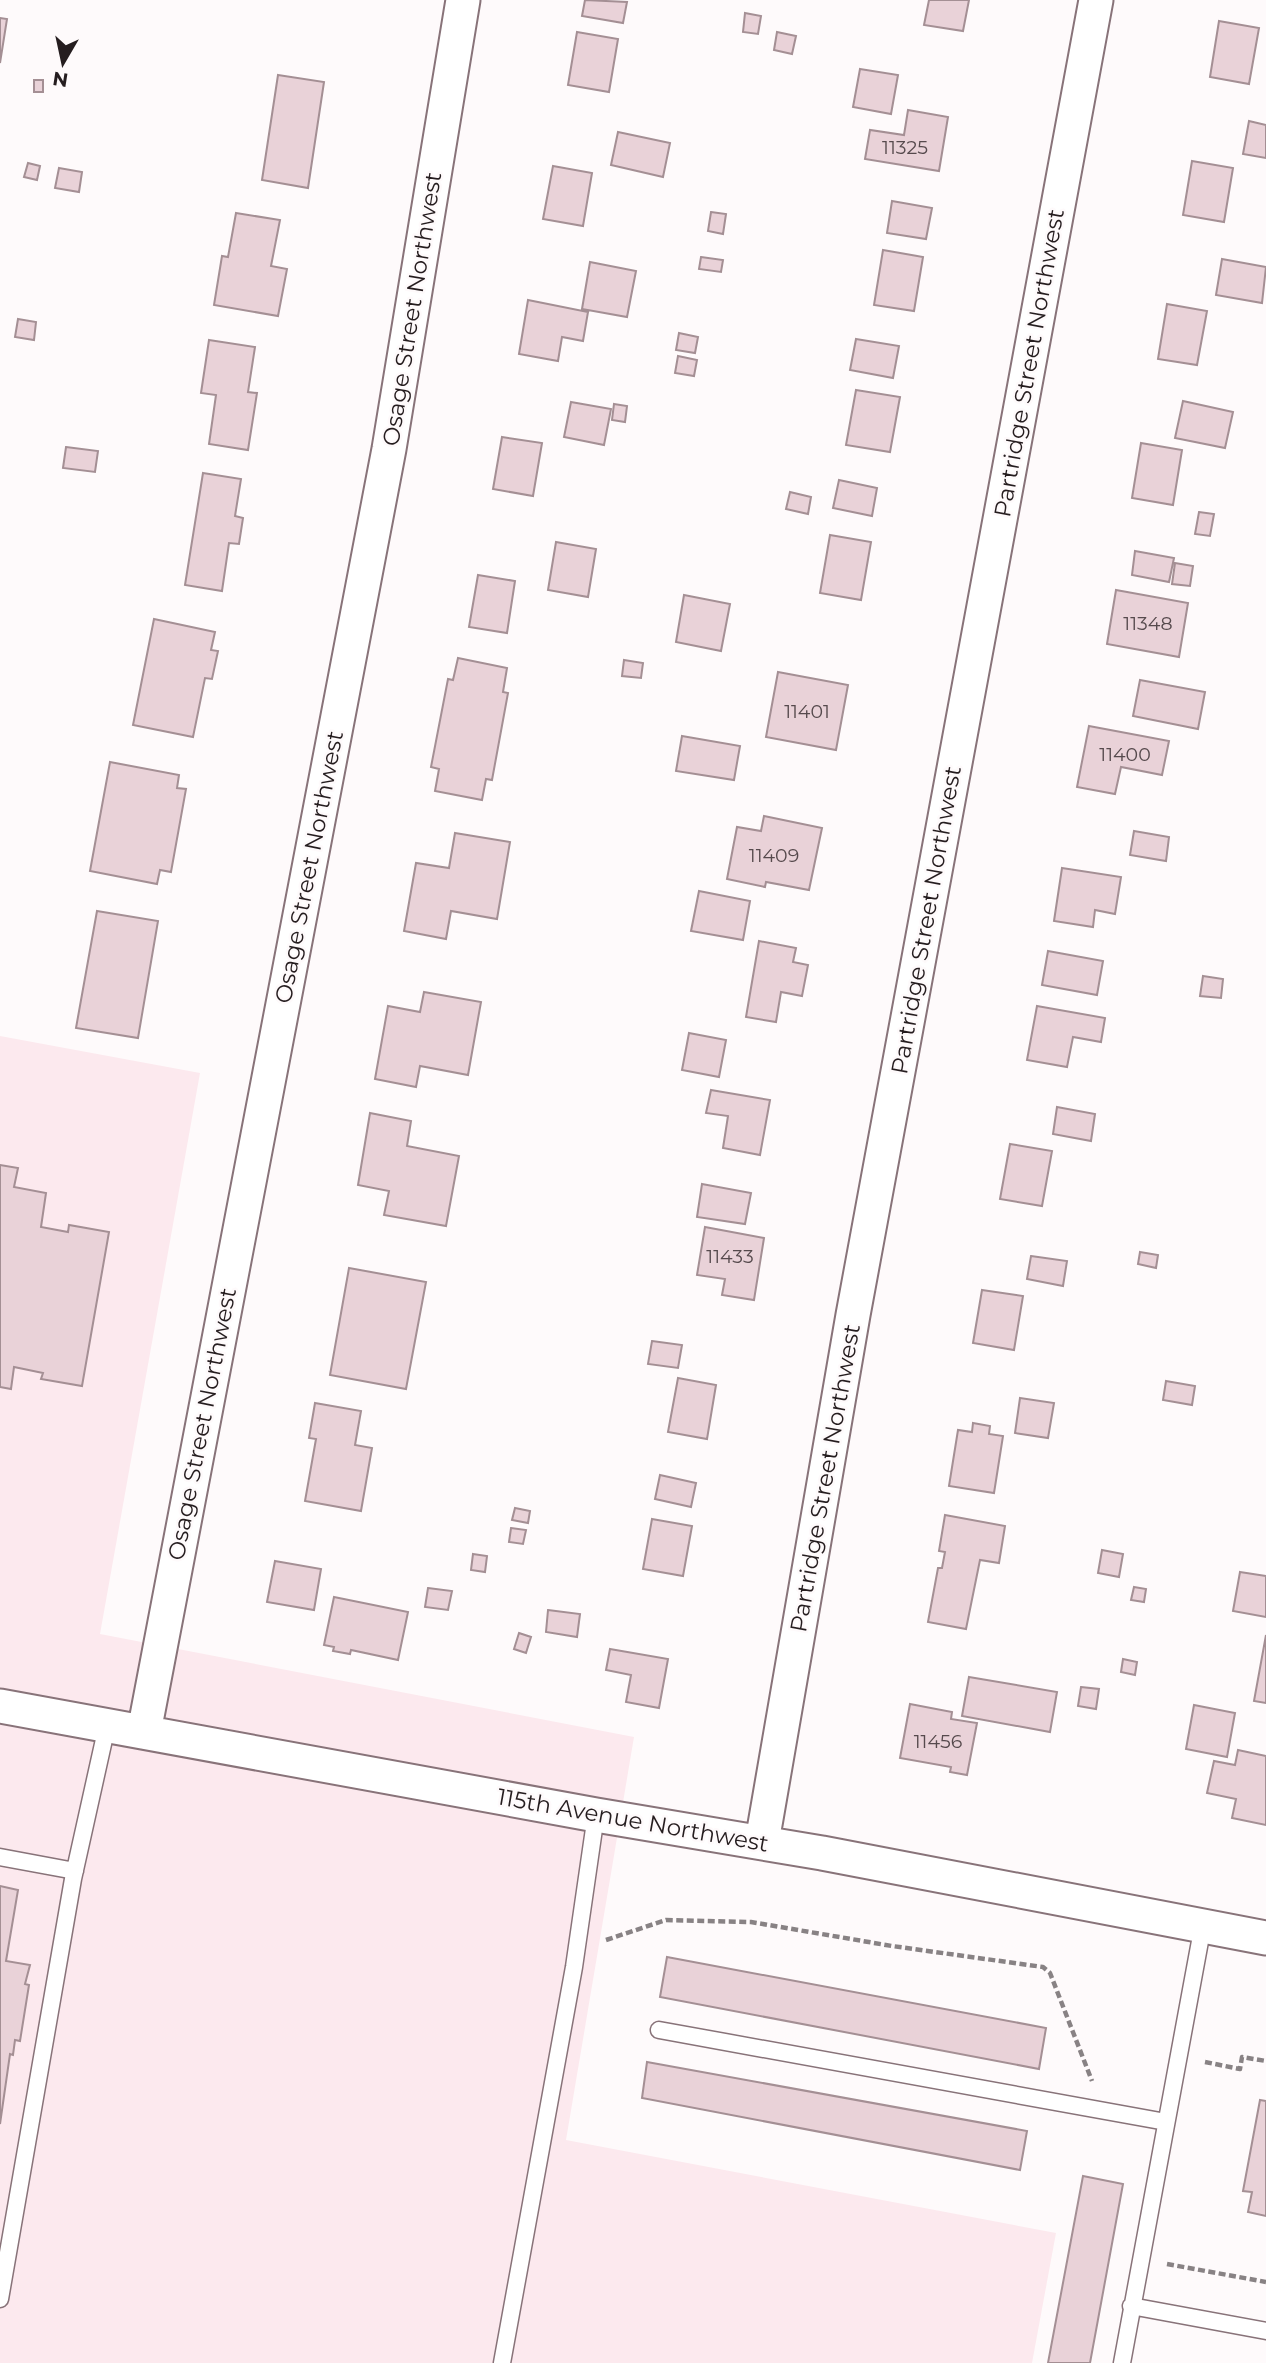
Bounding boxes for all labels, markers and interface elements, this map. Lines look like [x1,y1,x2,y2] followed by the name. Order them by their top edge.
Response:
[28,28,98,98] north arrow
[51,67,70,92] text: N
[882,136,928,159] house number: 11325
[377,170,447,448] street label: Osage Street Northwest
[988,207,1070,519] street label: Partridge Street Northwest
[1123,612,1173,635] house number: 11348
[784,700,830,723] house number: 11401
[269,728,349,1006] street label: Osage Street Northwest
[1099,743,1151,766] house number: 11400
[885,764,967,1076] street label: Partridge Street Northwest
[749,844,799,867] house number: 11409
[706,1245,754,1268] house number: 11433
[162,1285,242,1563] street label: Osage Street Northwest
[784,1322,866,1634] street label: Partridge Street Northwest
[914,1730,962,1753] house number: 11456
[495,1782,771,1858] street label: 115th Avenue Northwest

